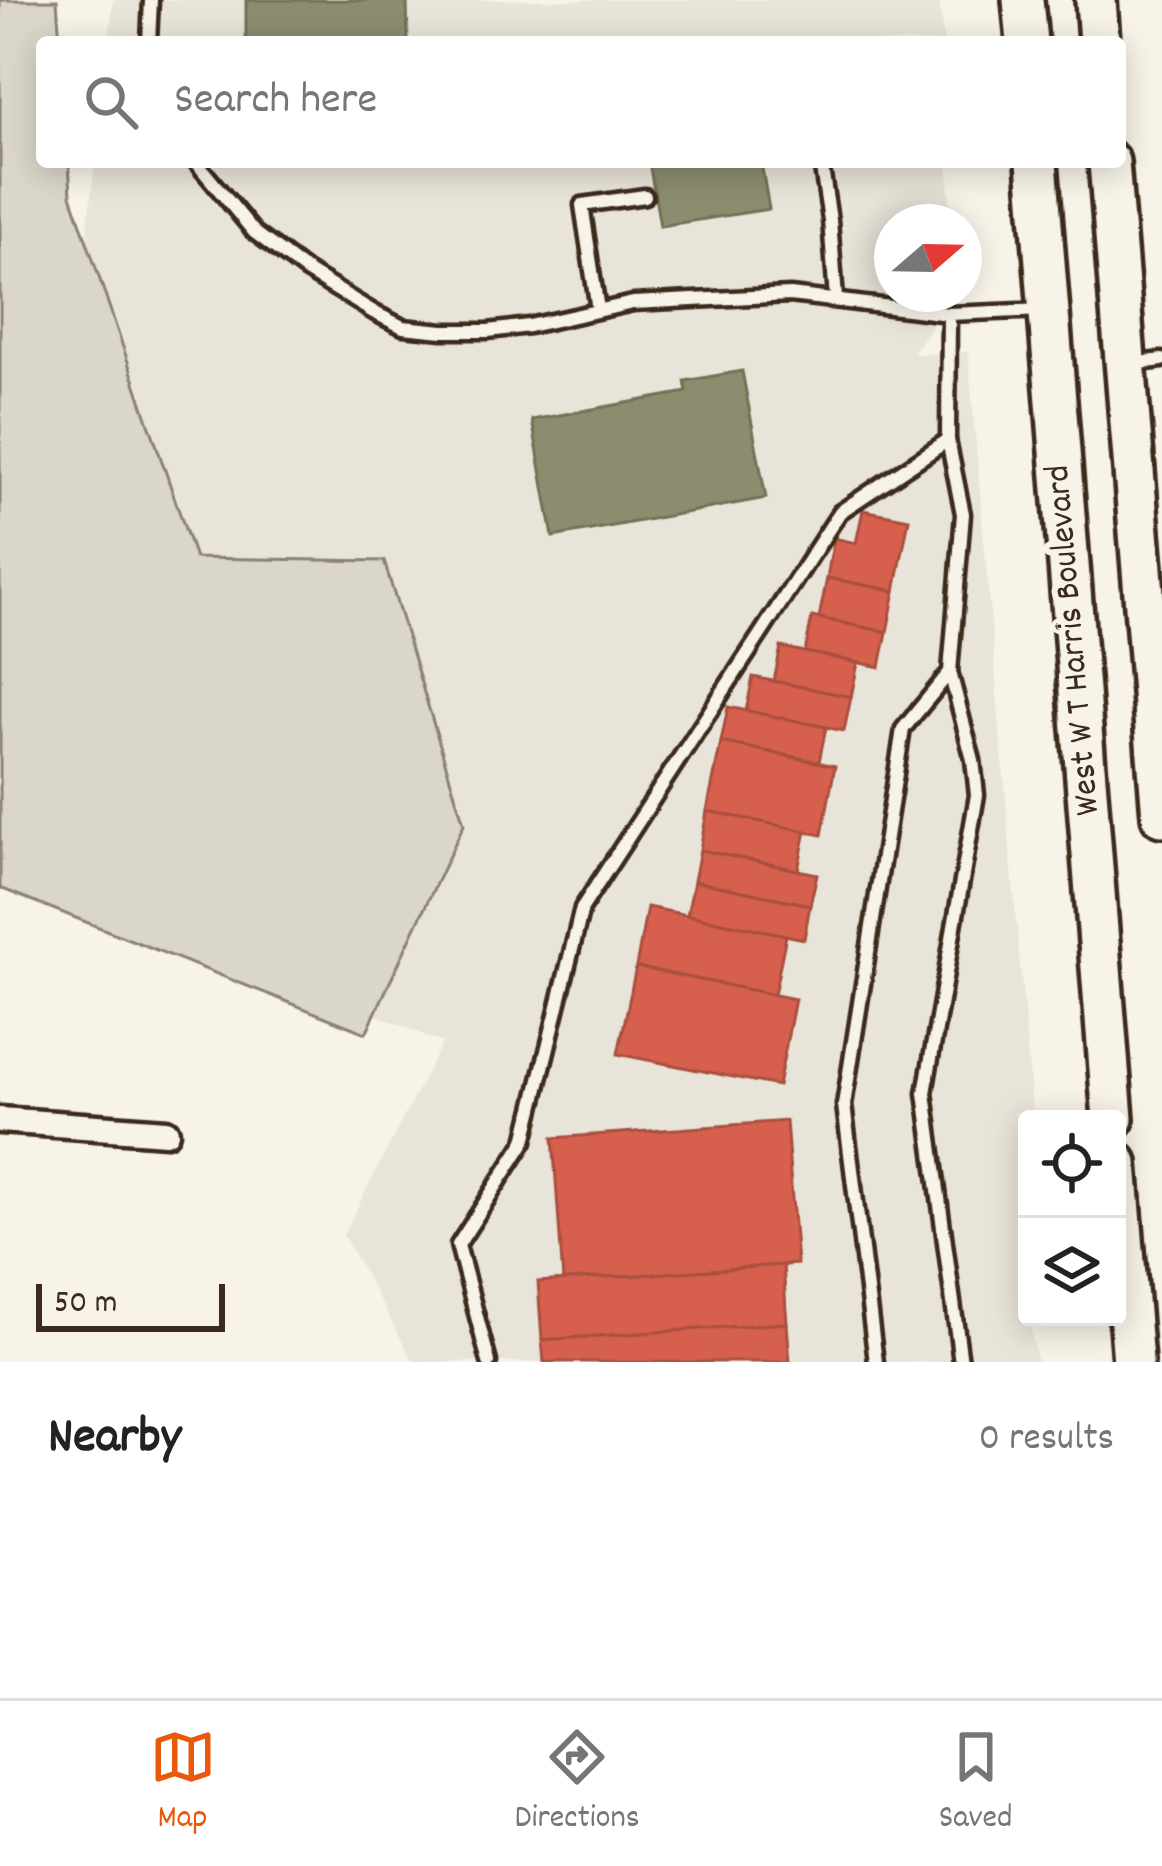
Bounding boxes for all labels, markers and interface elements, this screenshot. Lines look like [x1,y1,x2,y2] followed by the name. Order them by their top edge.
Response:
[36,36,1126,168] search box
[78,69,144,135] icon: search
[174,70,377,134] text: Search here
[874,204,982,312] north arrow
[1034,462,1116,818] street label: West W T Harris Boulevard
[1018,1110,1126,1326] map controls
[1018,1110,1126,1218] button: locate
[1018,1218,1126,1326] button: layers
[36,1278,225,1331] scale bar
[54,1281,118,1328] text: 50 m
[48,1404,181,1476] text: Nearby
[979,1413,1114,1468] text: 0 results
[150,1724,216,1843] tab: Map
[515,1724,640,1843] tab: Directions
[939,1724,1012,1843] tab: Saved

